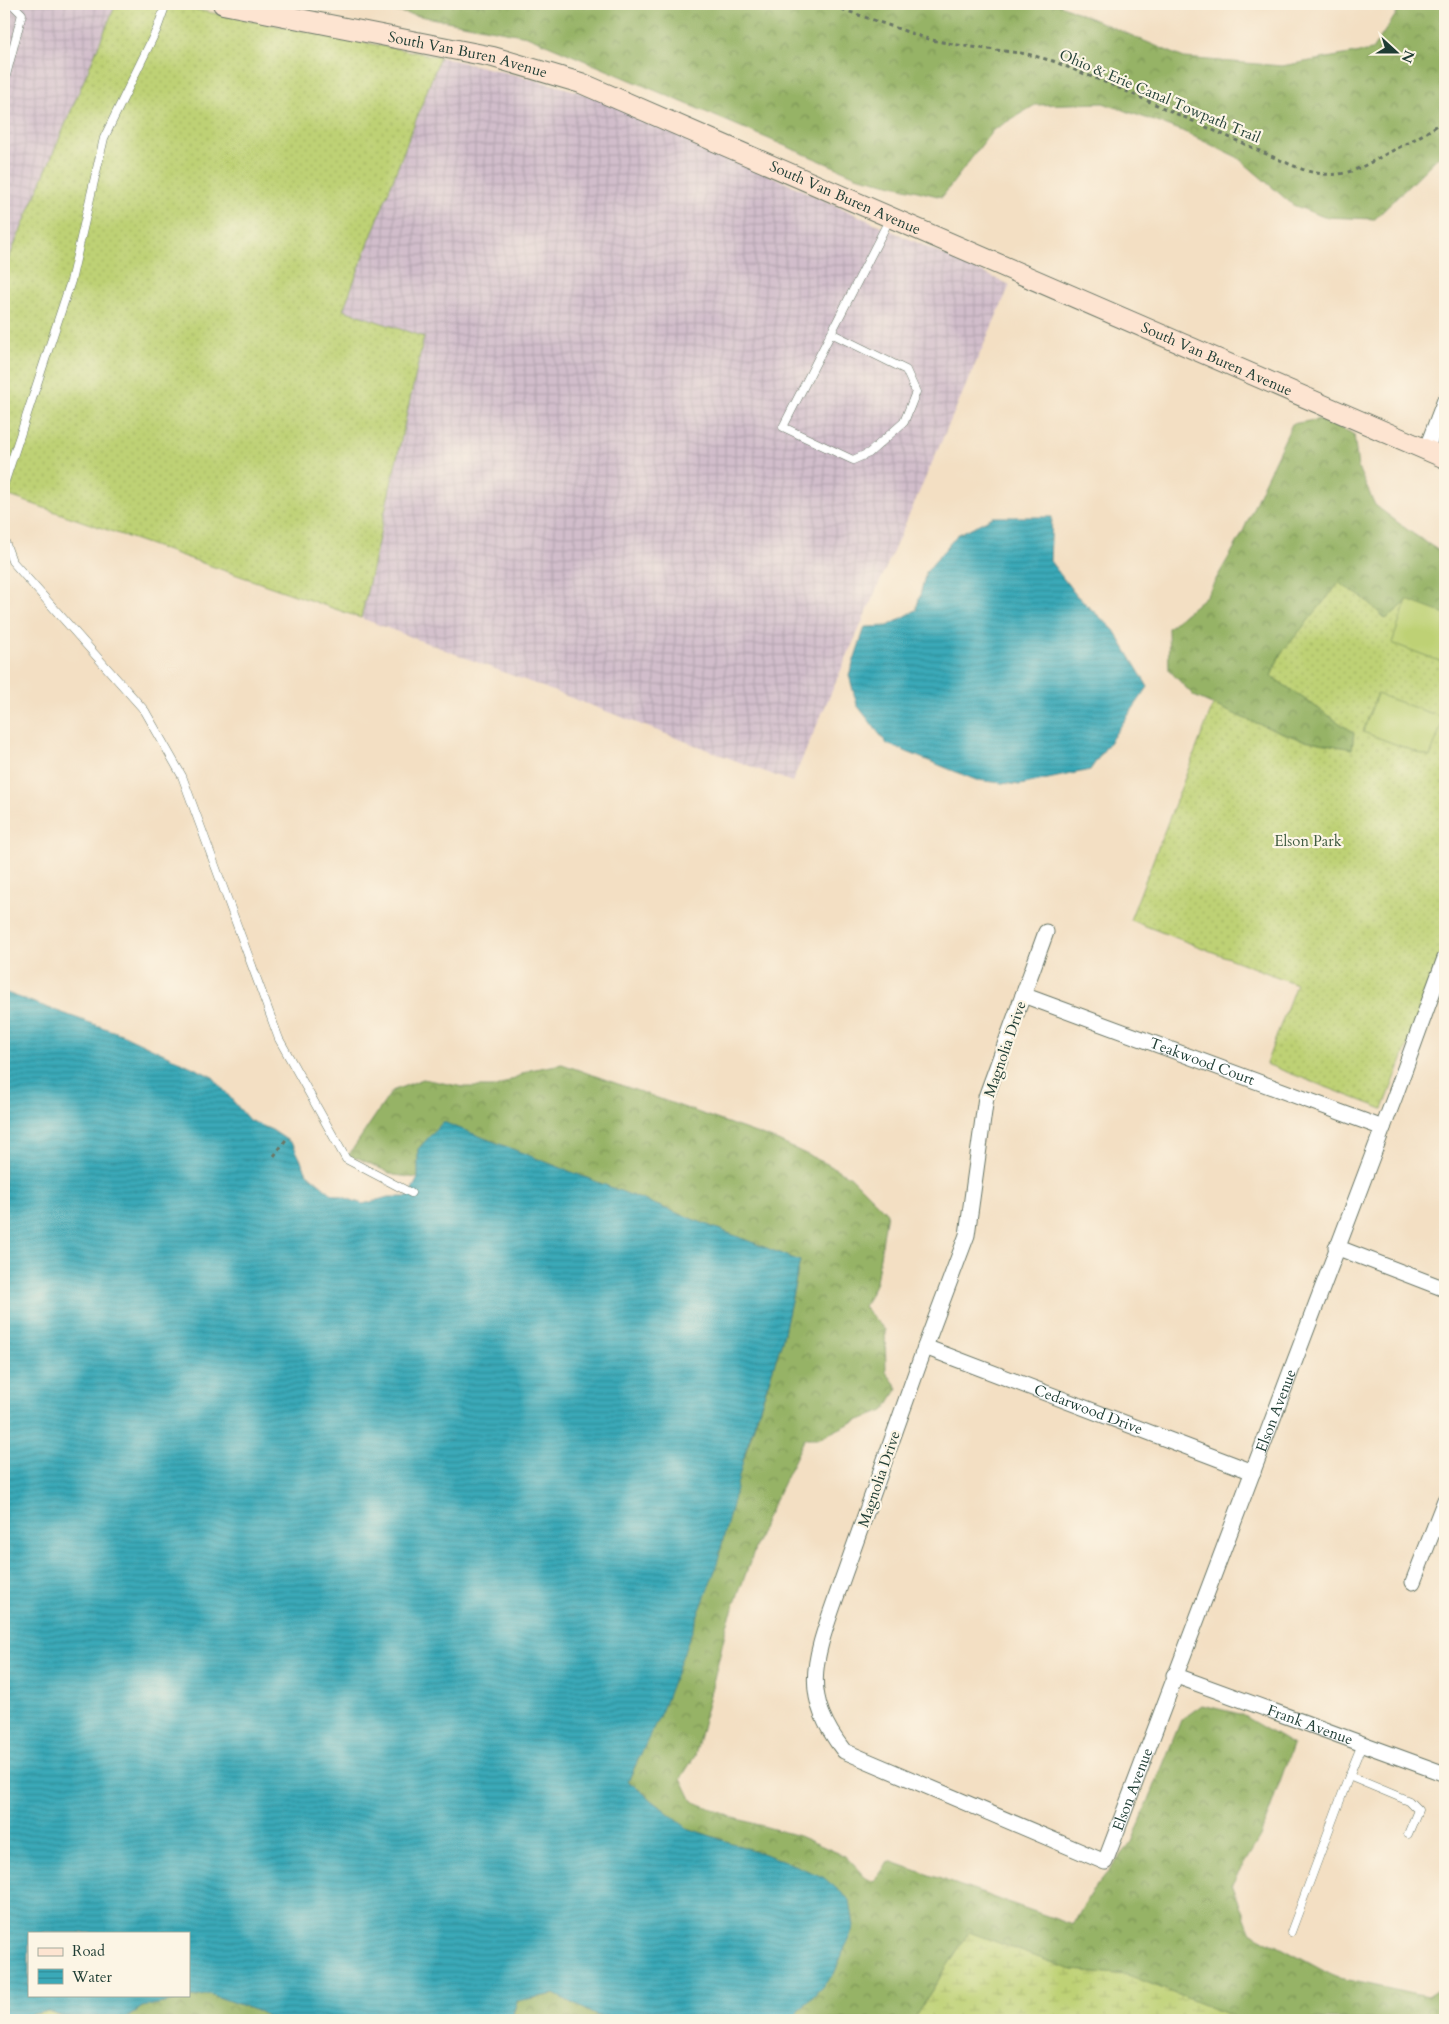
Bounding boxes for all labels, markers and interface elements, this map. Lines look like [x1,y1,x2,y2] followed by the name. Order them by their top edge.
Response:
[386,27,550,83] street label: South Van Buren Avenue
[1372,28,1422,78] north arrow
[1056,44,1264,148] street label: Ohio & Erie Canal Towpath Trail
[1397,47,1419,66] text: N
[767,156,924,239] street label: South Van Buren Avenue
[1138,317,1296,401] street label: South Van Buren Avenue
[1274,831,1342,851] park label: Elson Park
[979,998,1031,1100] street label: Magnolia Drive
[1147,1033,1258,1090] street label: Teakwood Court
[1251,1366,1301,1455] street label: Elson Avenue
[1031,1380,1146,1439] street label: Cedarwood Drive
[853,1428,905,1530] street label: Magnolia Drive
[1265,1700,1356,1750] street label: Frank Avenue
[1108,1745,1157,1834] street label: Elson Avenue
[28,1932,190,1996] legend
[72,1941,105,1961] text: Road
[71,1967,113,1987] text: Water

